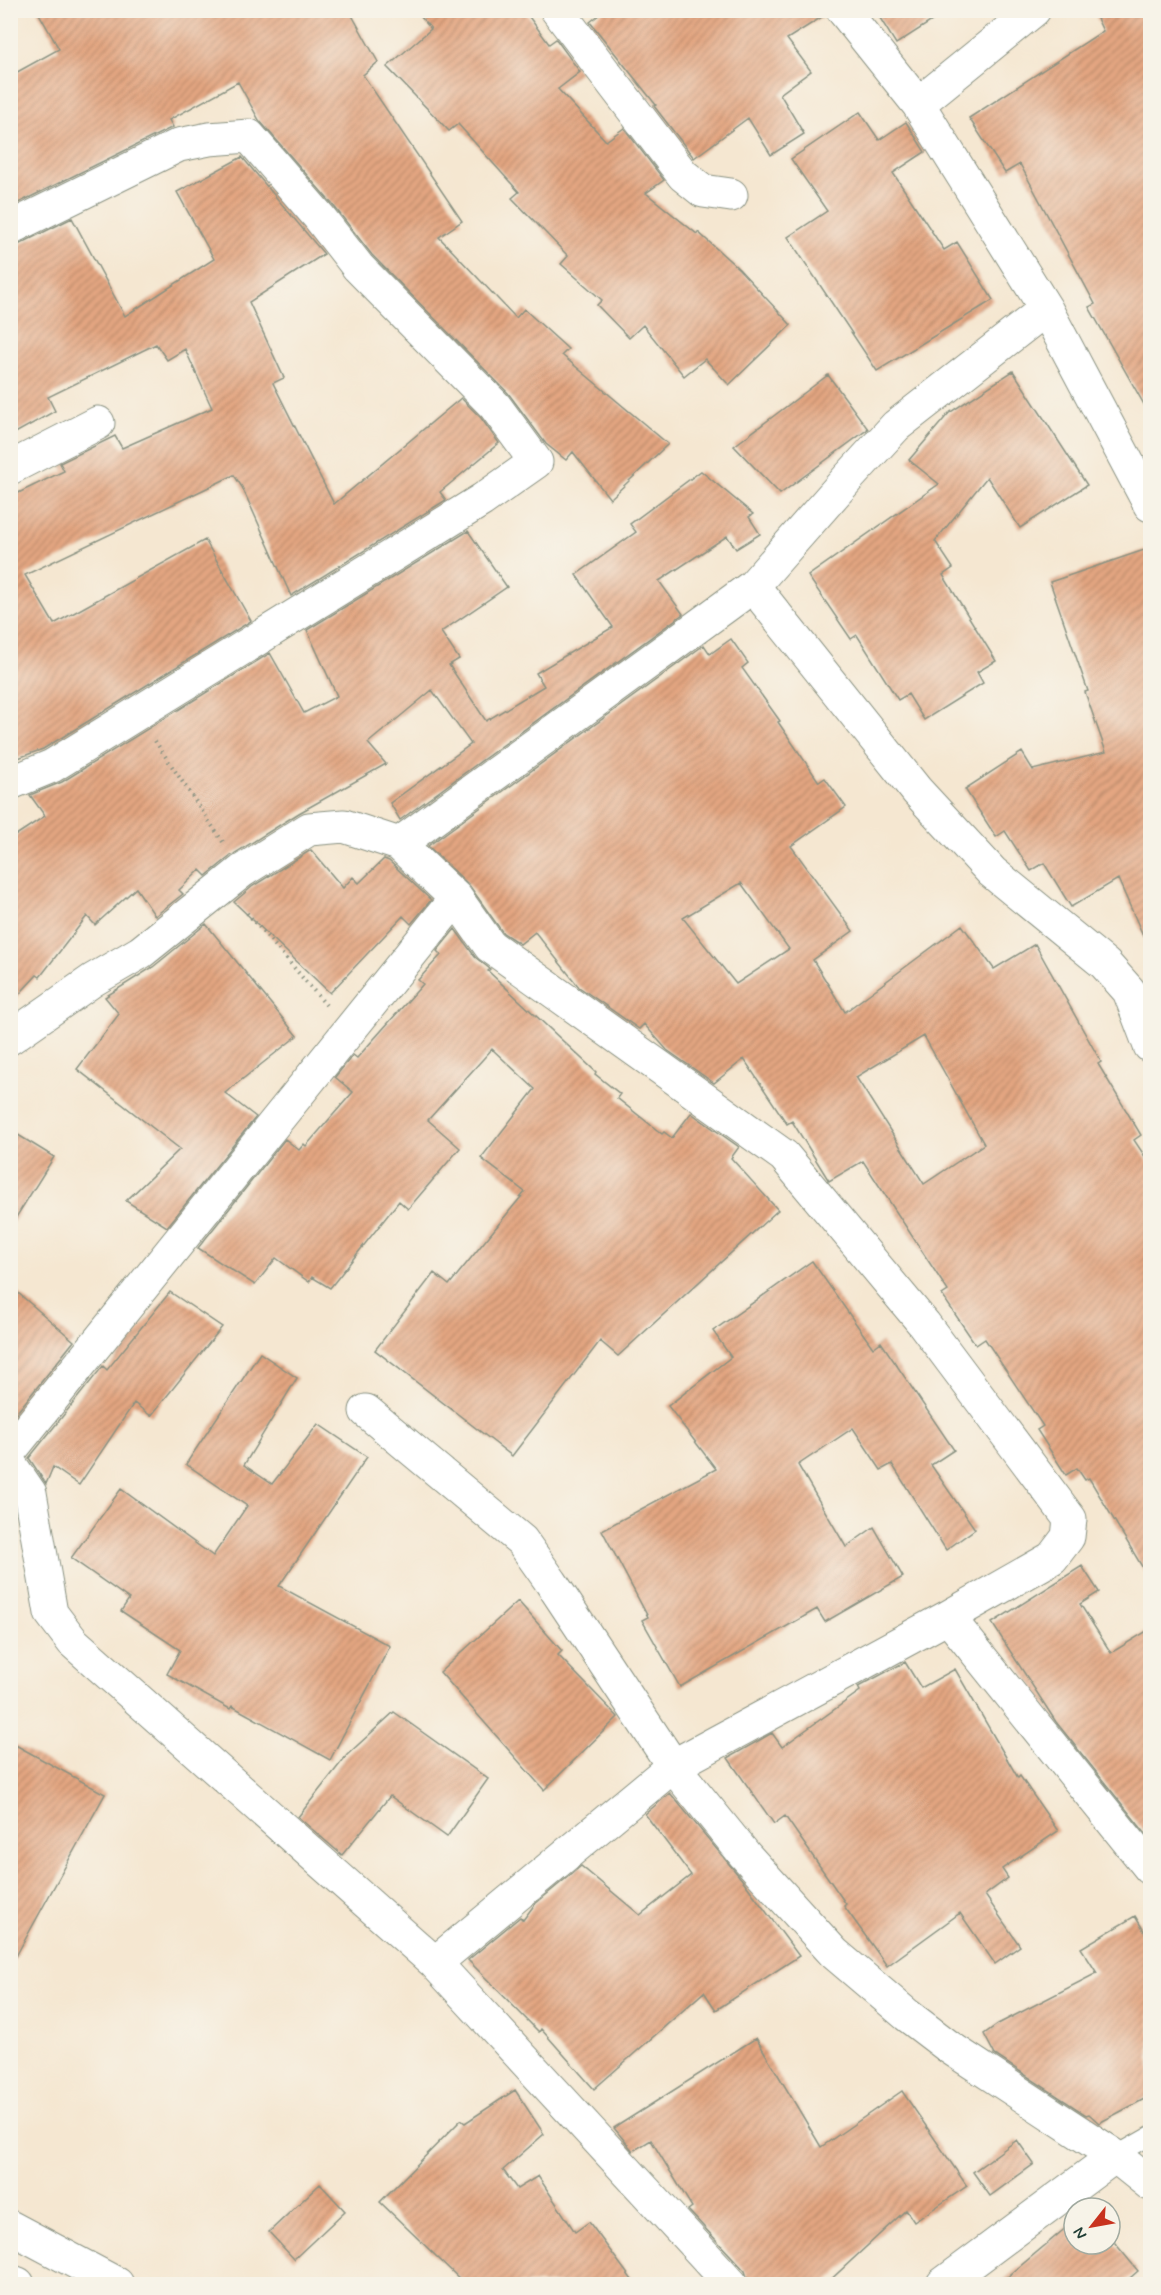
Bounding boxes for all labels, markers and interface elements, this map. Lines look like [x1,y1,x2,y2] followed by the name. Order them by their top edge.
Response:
[1062,2196,1122,2256] north arrow
[1069,2223,1092,2243] text: N

